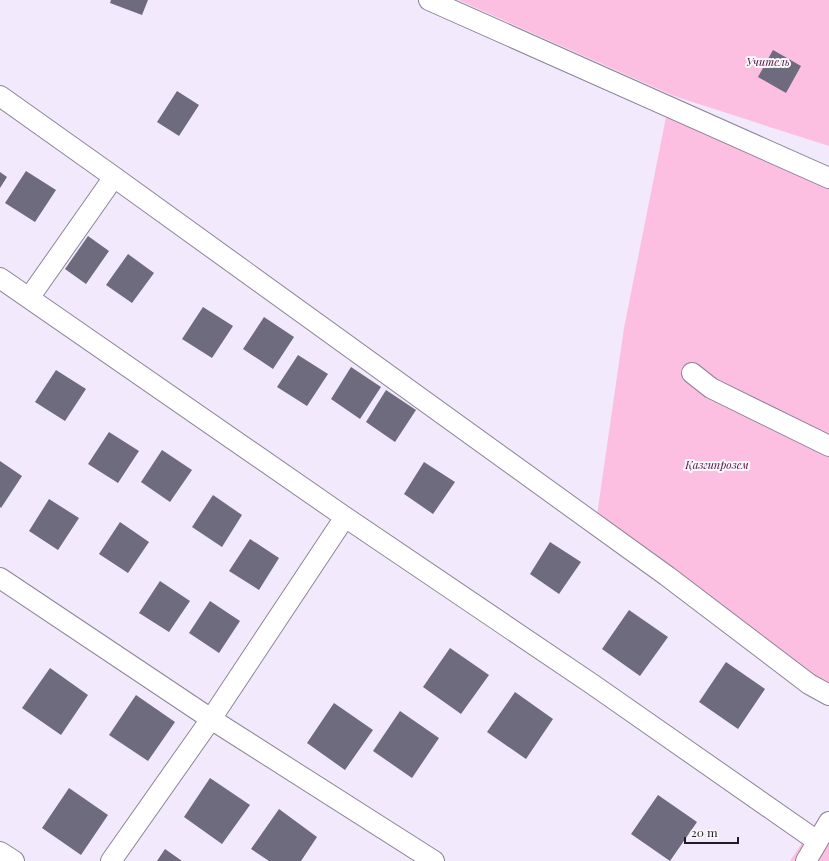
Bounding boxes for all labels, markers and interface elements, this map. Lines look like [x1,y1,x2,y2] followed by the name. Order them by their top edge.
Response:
[746,54,790,69] park label: Учитель
[684,457,749,472] park label: Қазгипрозем
[685,819,738,845] scale bar
[691,824,718,840] text: 20 m

